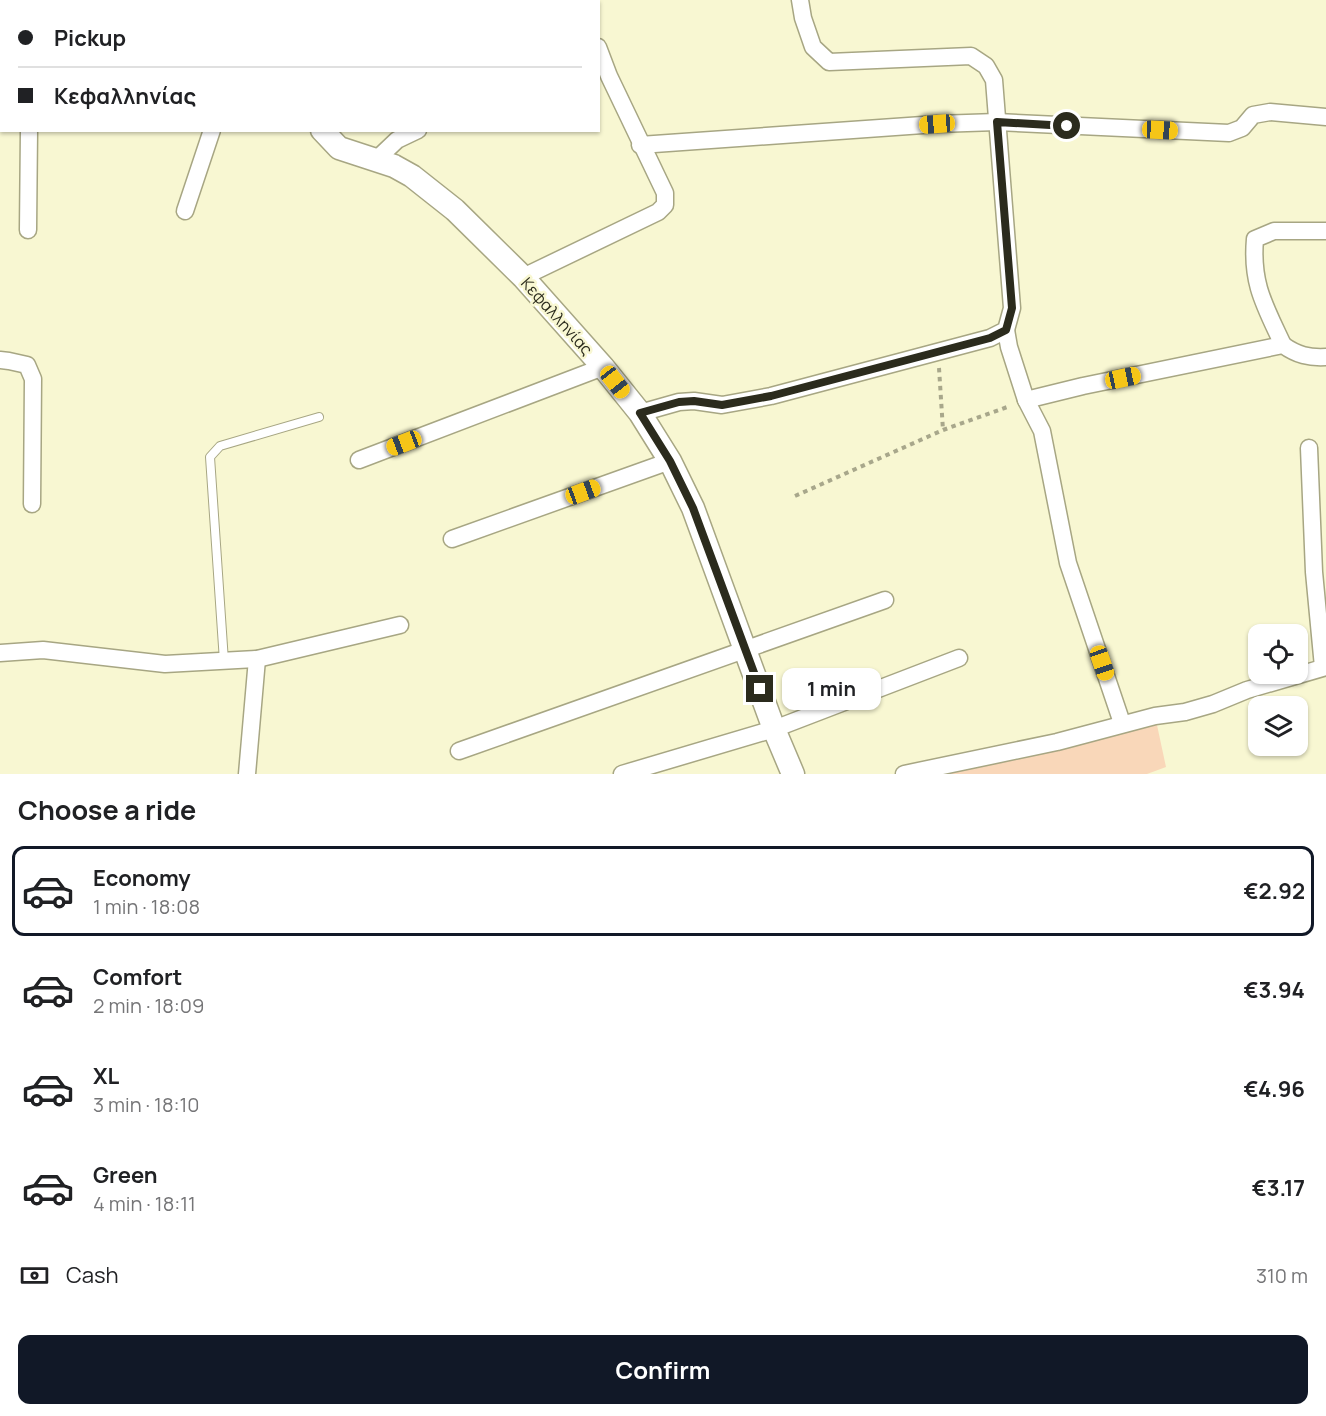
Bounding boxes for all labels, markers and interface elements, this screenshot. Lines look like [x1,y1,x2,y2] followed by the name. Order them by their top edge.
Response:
[54,23,126,53] text: Pickup
[54,81,196,111] text: Κεφαλληνίας
[1053,112,1080,139] route start
[918,114,956,134] car
[1142,120,1178,140] car
[516,272,598,360] street label: Κεφαλληνίας
[597,362,633,402] car
[1104,365,1142,391] car
[384,428,424,458] car
[563,477,603,507] car
[1248,624,1308,756] map controls
[1248,624,1308,684] button: locate
[1088,643,1116,683] car
[781,668,880,710] callout: 1 min
[746,675,773,702] route end
[807,675,856,702] text: 1 min
[1248,696,1308,756] button: layers
[18,791,196,828] text: Choose a ride
[93,863,191,893] text: Economy
[21,864,75,918] icon: car
[1243,876,1305,906] text: €2.92
[93,893,200,920] text: 1 min · 18:08
[93,962,182,992] text: Comfort
[21,963,75,1017] icon: car
[1243,975,1305,1005] text: €3.94
[93,992,204,1019] text: 2 min · 18:09
[93,1061,119,1091] text: XL
[21,1062,75,1116] icon: car
[1243,1074,1305,1104] text: €4.96
[93,1091,200,1118] text: 3 min · 18:10
[93,1160,158,1190] text: Green
[21,1161,75,1215] icon: car
[1252,1173,1305,1203] text: €3.17
[93,1190,196,1217] text: 4 min · 18:11
[18,1259,51,1292] icon: cash
[66,1260,119,1290] text: Cash
[1256,1262,1308,1289] text: 310 m
[18,1335,1308,1404] button: Confirm

